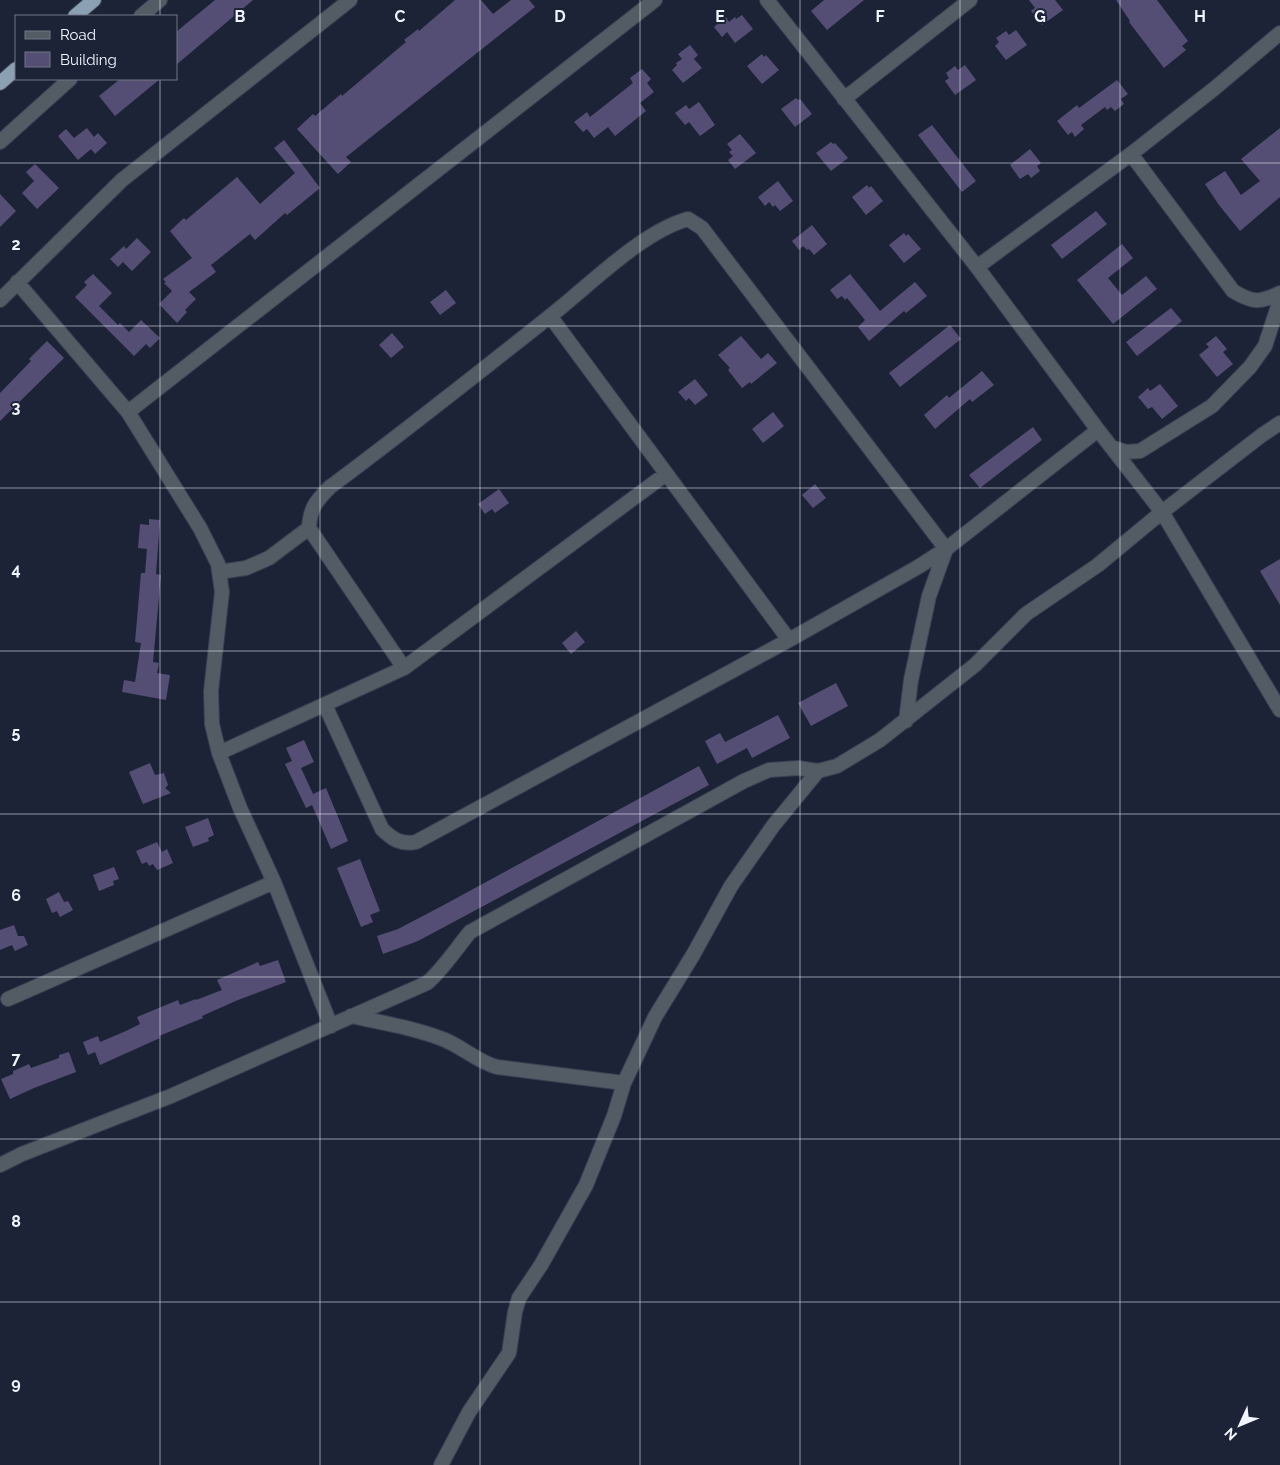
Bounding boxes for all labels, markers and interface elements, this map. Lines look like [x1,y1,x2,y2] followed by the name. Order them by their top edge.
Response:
[235,7,246,26] text: B
[395,7,406,26] text: C
[554,7,566,26] text: D
[715,7,725,26] text: E
[875,7,885,26] text: F
[1034,7,1046,26] text: G
[1194,7,1206,26] text: H
[15,15,178,80] legend
[60,26,96,44] text: Road
[60,51,117,69] text: Building
[11,235,21,254] text: 2
[12,398,21,417] text: 3
[11,560,21,579] text: 4
[12,723,21,742] text: 5
[11,886,21,905] text: 6
[12,1049,21,1068] text: 7
[11,1212,21,1231] text: 8
[11,1374,21,1393] text: 9
[1215,1400,1265,1450] north arrow
[1221,1425,1240,1443] text: N

